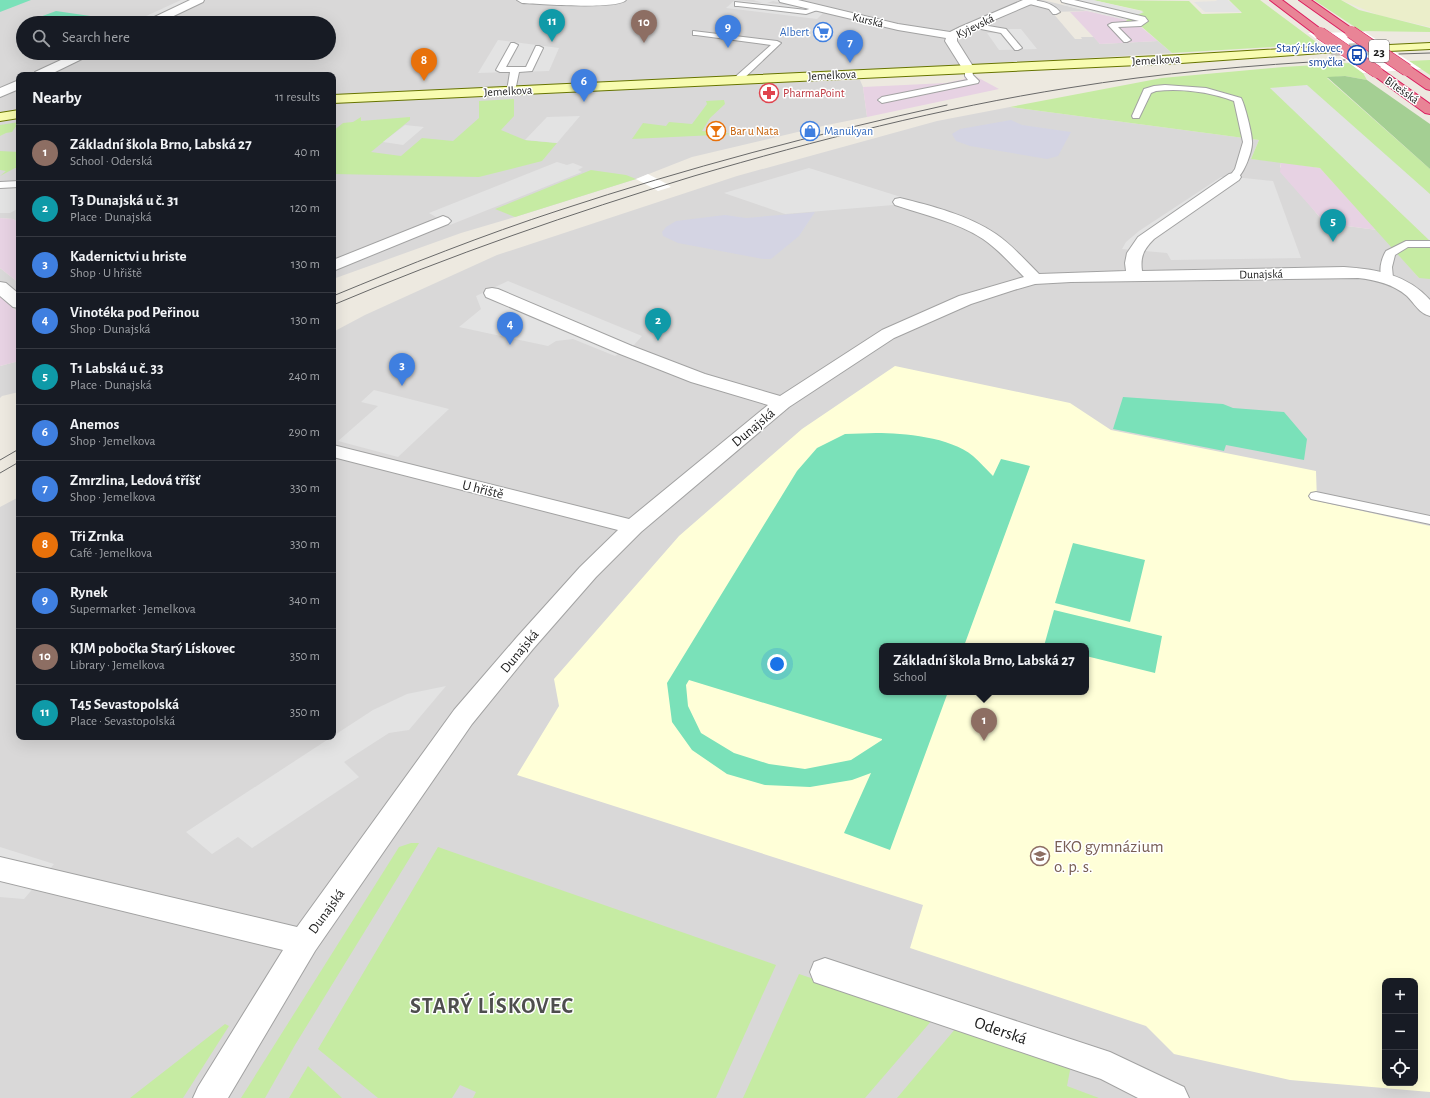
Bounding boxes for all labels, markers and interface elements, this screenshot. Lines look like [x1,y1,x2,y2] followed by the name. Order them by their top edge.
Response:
[539,9,565,42] pin: 11
[631,10,657,43] pin: 10
[851,11,885,29] street label: Kurská
[954,12,997,41] street label: Kyjevská
[715,15,741,48] pin: 9
[16,16,336,60] search box
[812,21,834,43] supermarket icon: Albert
[780,26,809,38] place label: Albert
[30,27,52,49] icon: search
[62,30,130,45] text: Search here
[837,30,863,63] pin: 7
[1369,40,1389,62] road number: 23
[1276,42,1343,69] place label: Starý Lískovec, smyčka
[1346,44,1368,66] bus stop icon: Starý Lískovec, smyčka
[411,48,437,81] pin: 8
[1131,53,1181,67] street label: Jemelkova
[807,68,857,82] street label: Jemelkova
[571,69,597,102] pin: 6
[1383,74,1421,106] street label: Bítešská
[758,82,780,104] pharmacy icon: PharmaPoint
[483,84,533,98] street label: Jemelkova
[783,87,845,99] place label: PharmaPoint
[32,89,82,106] text: Nearby
[275,91,320,104] text: 11 results
[705,120,727,142] bar icon: Bar u Nata
[799,120,821,142] shop icon: Manukyan
[730,125,779,137] place label: Bar u Nata
[824,125,873,138] place label: Manukyan
[70,137,252,152] text: Základní škola Brno, Labská 27
[43,146,47,159] text: 1
[294,146,320,159] text: 40 m
[70,155,153,168] text: School · Oderská
[70,193,179,208] text: T3 Dunajská u č. 31
[42,202,48,215] text: 2
[290,202,320,215] text: 120 m
[1320,209,1346,242] pin: 5
[70,211,152,224] text: Place · Dunajská
[70,249,187,264] text: Kadernictvi u hriste
[42,258,48,271] text: 3
[291,258,320,271] text: 130 m
[70,267,142,280] text: Shop · U hřiště
[1239,268,1284,281] street label: Dunajská
[70,305,199,320] text: Vinotéka pod Peřinou
[645,308,671,341] pin: 2
[497,312,523,345] pin: 4
[42,314,48,327] text: 4
[291,314,320,327] text: 130 m
[70,323,151,336] text: Shop · Dunajská
[389,353,415,386] pin: 3
[70,361,163,376] text: T1 Labská u č. 33
[42,370,48,383] text: 5
[288,370,320,383] text: 240 m
[70,379,152,392] text: Place · Dunajská
[730,406,778,450] street label: Dunajská
[70,417,119,432] text: Anemos
[42,426,48,439] text: 6
[289,426,320,439] text: 290 m
[70,435,156,448] text: Shop · Jemelkova
[70,473,200,488] text: Zmrzlina, Ledová tříšť
[461,478,505,502] street label: U hřiště
[42,482,48,495] text: 7
[290,482,320,495] text: 330 m
[70,491,156,504] text: Shop · Jemelkova
[70,529,124,544] text: Tři Zrnka
[42,538,48,551] text: 8
[290,538,320,551] text: 330 m
[70,547,152,560] text: Café · Jemelkova
[70,585,108,600] text: Rynek
[42,594,48,607] text: 9
[289,594,320,607] text: 340 m
[70,603,196,616] text: Supermarket · Jemelkova
[498,627,542,676] street label: Dunajská
[70,641,235,656] text: KJM pobočka Starý Lískovec
[879,643,1089,695] popup
[39,650,51,663] text: 10
[290,650,320,663] text: 350 m
[893,653,1075,668] text: Základní škola Brno, Labská 27
[767,654,787,674] your location
[70,659,165,672] text: Library · Jemelkova
[893,671,927,684] text: School
[70,697,179,712] text: T45 Sevastopolská
[40,706,50,719] text: 11
[290,706,320,719] text: 350 m
[971,708,997,741] pin: 1
[70,715,175,728] text: Place · Sevastopolská
[1054,838,1164,875] place label: EKO gymnázium o. p. s.
[1029,845,1051,867] school or university icon: EKO gymnázium o. p. s.
[306,886,348,936] street label: Dunajská
[1382,978,1418,1086] map controls
[1382,978,1418,1014] button: +
[410,992,574,1017] district label: STARÝ LÍSKOVEC
[972,1014,1029,1047] street label: Oderská
[1382,1014,1418,1050] button: −
[1382,1050,1418,1086] button: locate

